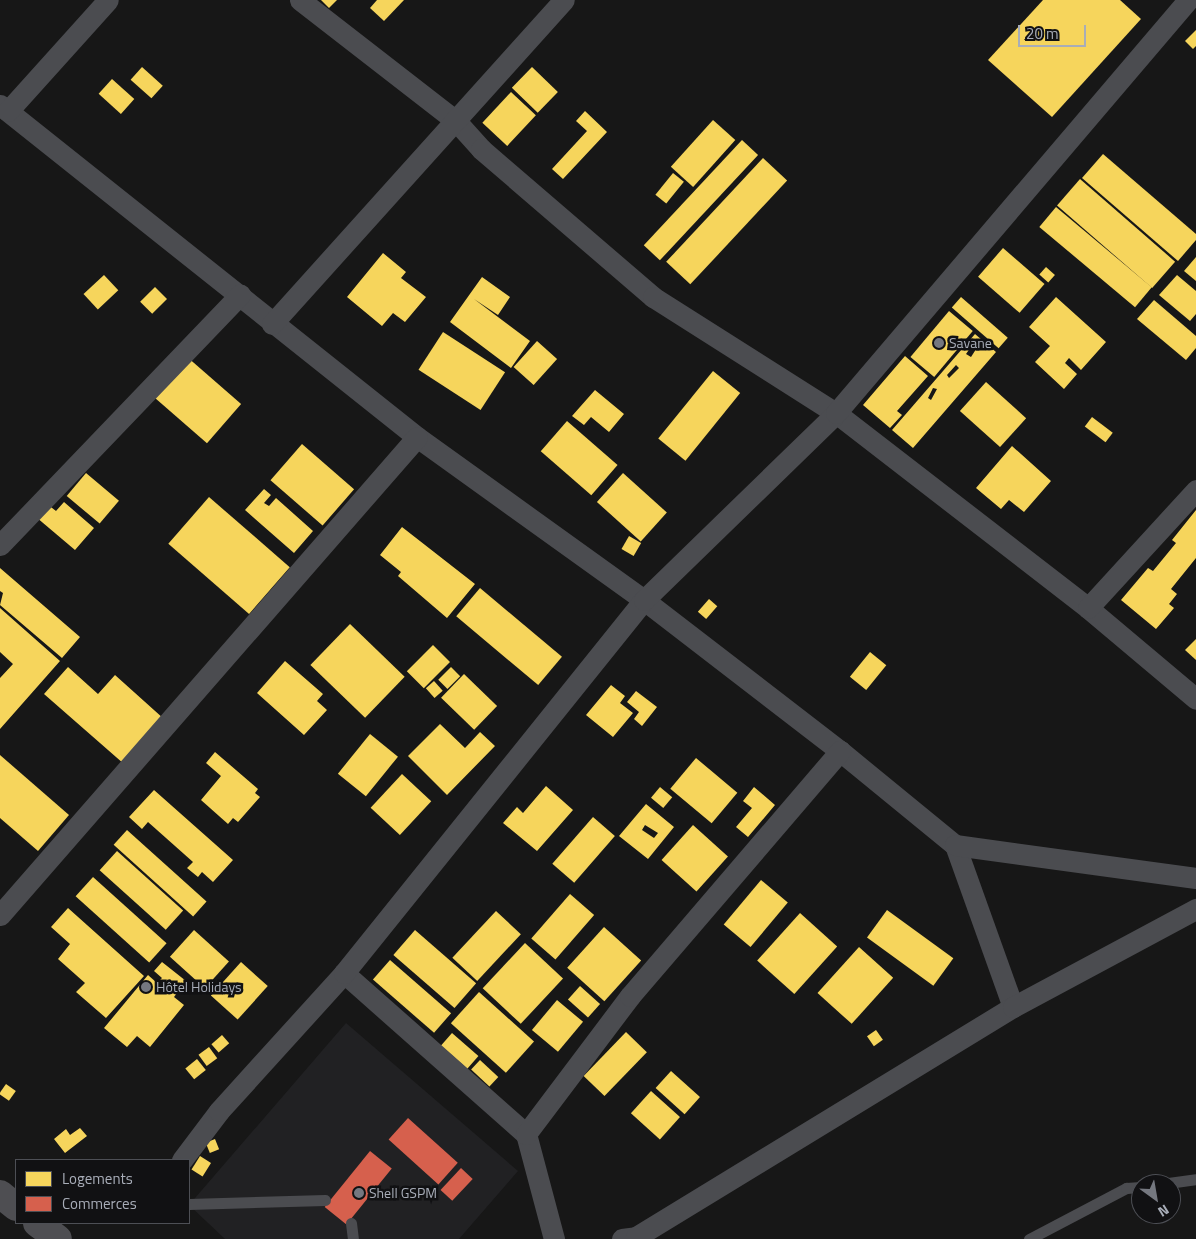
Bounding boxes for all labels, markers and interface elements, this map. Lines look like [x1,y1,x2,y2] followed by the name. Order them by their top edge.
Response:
[1021,15,1088,47] scale bar
[1026,22,1059,45] text: 20 m
[949,335,992,351] place label: Savane
[933,337,945,349] marker: Savane
[156,979,242,995] place label: Hôtel Holidays
[140,981,152,993] marker: Hôtel Holidays
[15,1159,190,1224] legend
[62,1167,133,1190] text: Logements
[1131,1174,1181,1224] north arrow
[369,1185,437,1201] place label: Shell GSPM
[353,1187,365,1199] marker: Shell GSPM
[62,1192,137,1215] text: Commerces
[1154,1200,1173,1223] text: N

